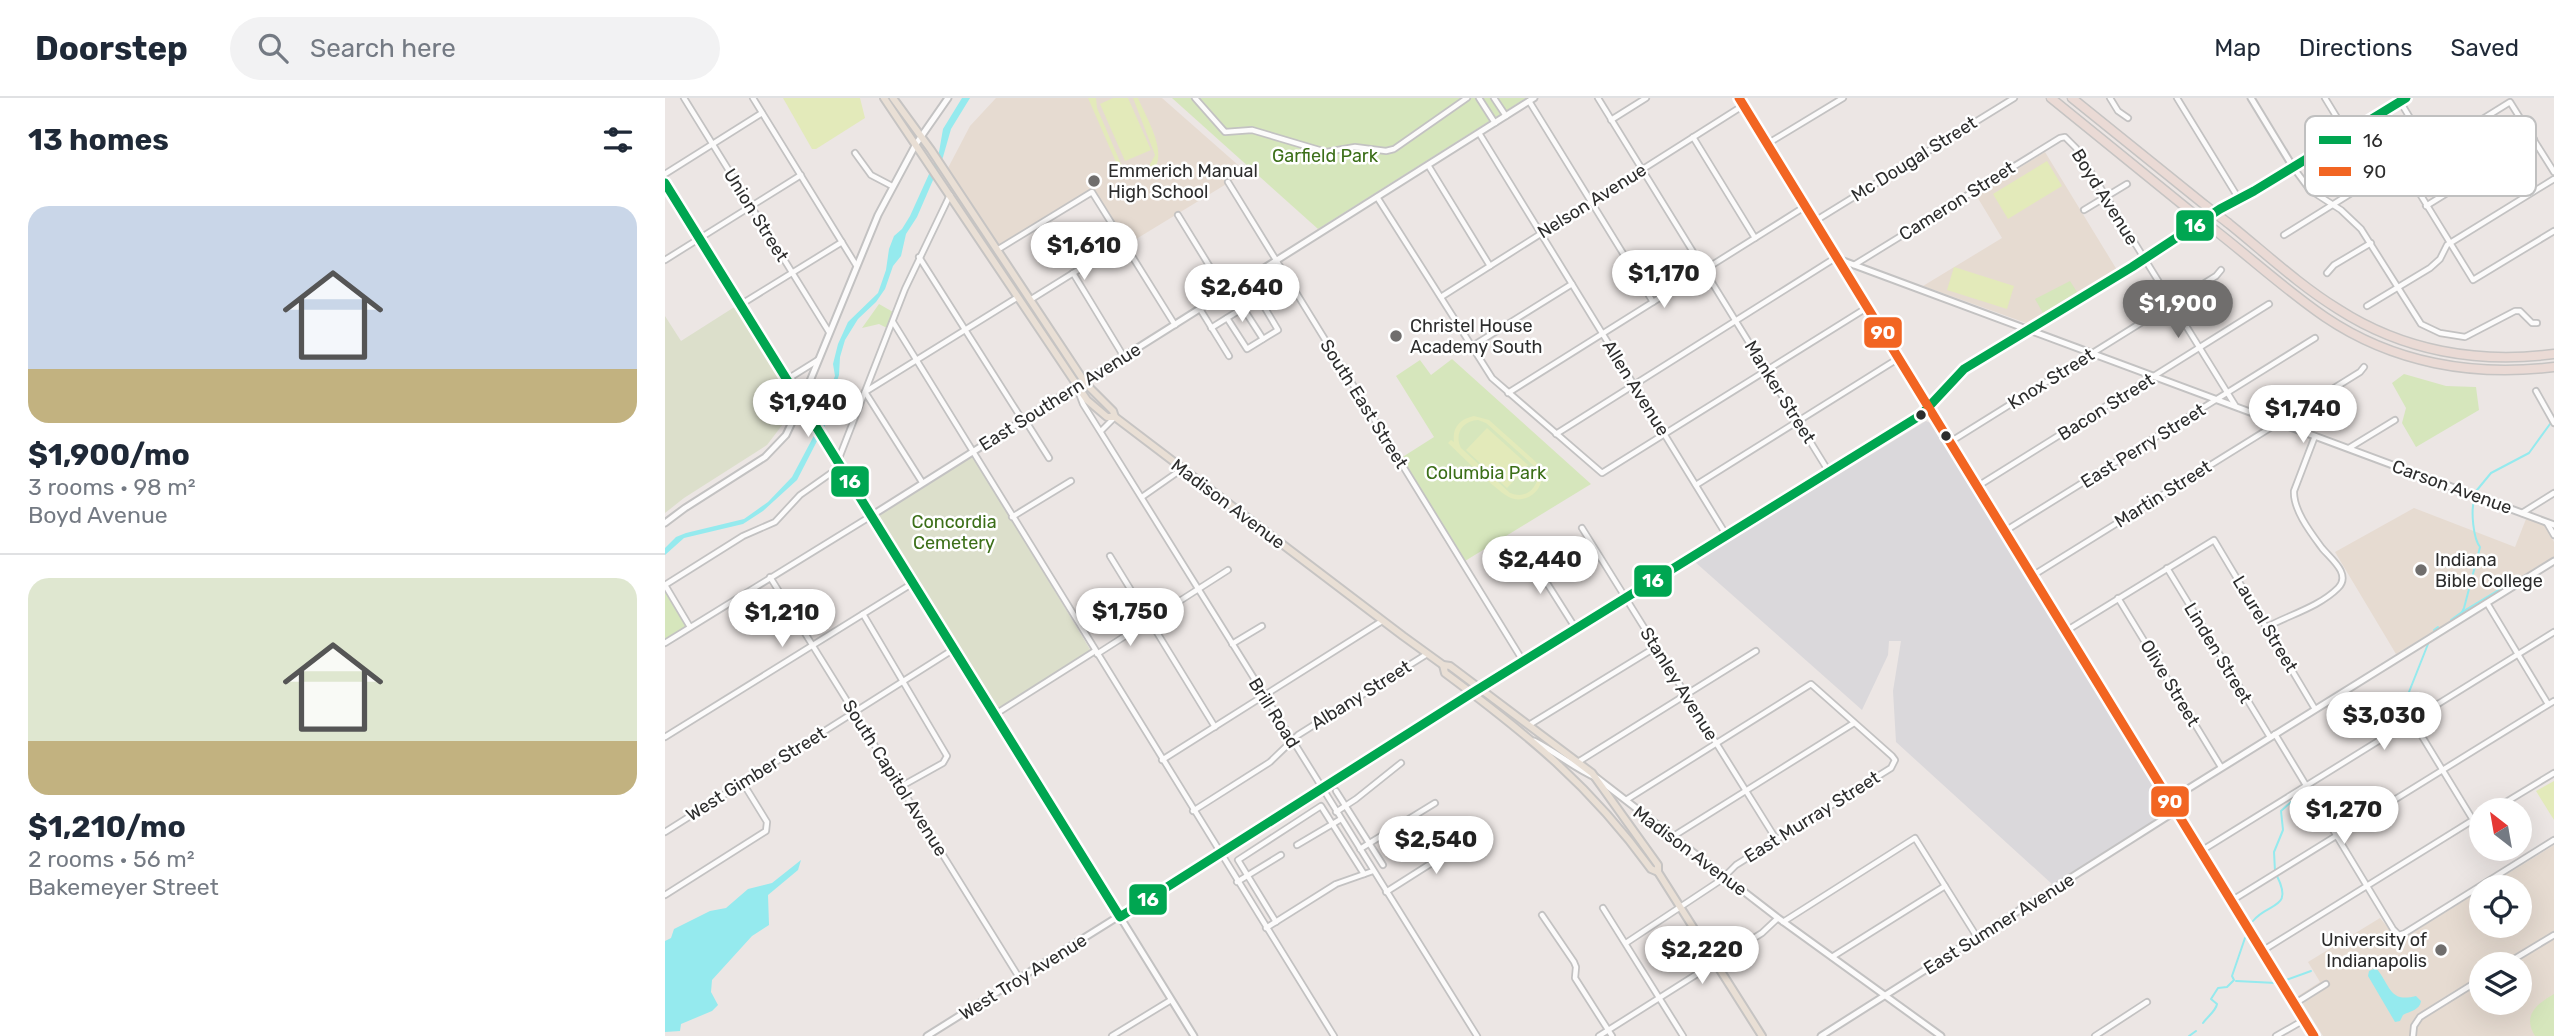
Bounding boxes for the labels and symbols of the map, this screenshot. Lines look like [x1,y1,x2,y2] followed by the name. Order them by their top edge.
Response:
[1847,112,1981,206] street label: Mc Dougal Street
[2305,116,2536,196] legend
[2363,129,2383,152] text: 16
[1272,145,1379,167] park label: Garfield Park
[2067,145,2143,249] street label: Boyd Avenue
[1895,157,2019,245] street label: Cameron Street
[1533,159,1651,243] street label: Nelson Avenue
[1108,160,1258,203] place label: Emmerich Manual High School
[2363,160,2386,183] text: 90
[719,164,793,266] street label: Union Street
[1086,173,1102,189] marker: Emmerich Manual High School
[2175,209,2215,242] line badge: 16
[2184,214,2206,237] text: 16
[1027,222,1141,282] pin: $1,610
[1607,250,1721,310] pin: $1,170
[1185,264,1299,324] pin: $2,640
[2121,280,2235,340] pin: $1,900
[1410,315,1543,358] place label: Christel House Academy South
[1863,316,1903,349] line badge: 90
[1870,321,1896,344] text: 90
[1388,328,1404,344] marker: Christel House Academy South
[1315,335,1413,473] street label: South East Street
[1598,336,1674,440] street label: Allen Avenue
[1740,337,1820,447] street label: Manker Street
[975,338,1145,456] street label: East Southern Avenue
[2004,344,2098,414] street label: Knox Street
[2054,369,2158,445] street label: Bacon Street
[751,380,865,439] pin: $1,940
[2246,386,2360,445] pin: $1,740
[2077,399,2209,493] street label: East Perry Street
[1914,408,1928,422] unlabelled marker
[1939,429,1953,443] unlabelled marker
[1167,454,1289,554] street label: Madison Avenue
[2389,455,2515,519] street label: Carson Avenue
[2111,456,2215,532] street label: Martin Street
[1426,462,1547,484] park label: Columbia Park
[830,465,870,498] line badge: 16
[839,470,861,493] text: 16
[911,511,997,554] park label: Concordia Cemetery
[1483,536,1597,596] pin: $2,440
[2435,549,2543,592] place label: Indiana Bible College
[2413,562,2429,578] marker: Indiana Bible College
[1633,564,1673,598] line badge: 16
[1642,569,1664,592] text: 16
[2228,572,2302,676] street label: Laurel Street
[1073,588,1187,648] pin: $1,750
[725,589,839,649] pin: $1,210
[2179,599,2257,707] street label: Linden Street
[1635,623,1723,745] street label: Stanley Avenue
[2136,636,2204,730] street label: Olive Street
[1307,656,1415,734] street label: Albany Street
[1244,674,1304,752] street label: Brill Road
[2327,692,2441,752] pin: $3,030
[838,696,952,860] street label: South Capitol Avenue
[682,722,830,826] street label: West Gimber Street
[1740,766,1884,868] street label: East Murray Street
[2150,785,2190,818] line badge: 90
[2287,786,2401,846] pin: $1,270
[2157,790,2183,813] text: 90
[2469,798,2532,861] north arrow
[1629,801,1751,901] street label: Madison Avenue
[1379,816,1493,876] pin: $2,540
[1919,869,2079,979] street label: East Sumner Avenue
[1128,883,1168,916] line badge: 16
[1137,888,1159,911] text: 16
[1645,926,1759,986] pin: $2,220
[955,929,1091,1025] street label: West Troy Avenue
[2321,929,2427,972] place label: University of Indianapolis
[2433,942,2449,958] marker: University of Indianapolis

